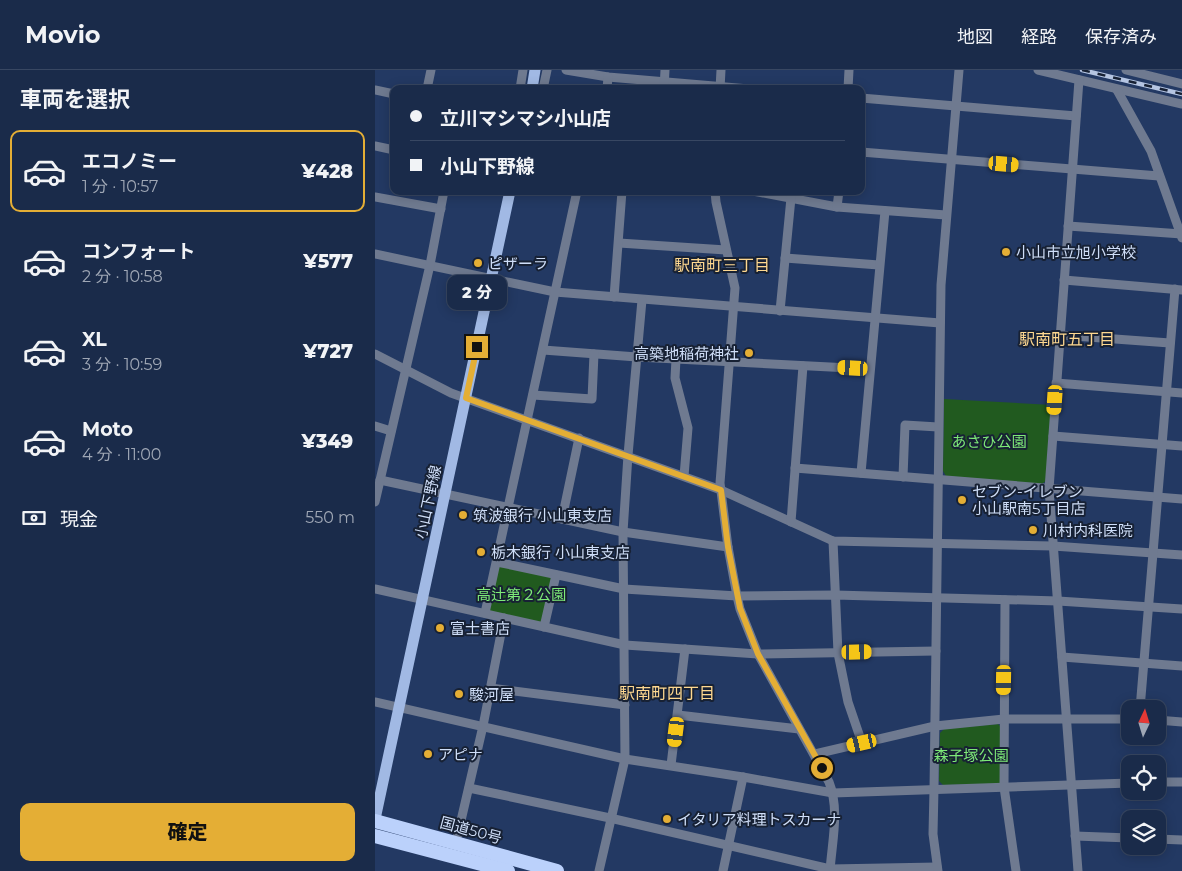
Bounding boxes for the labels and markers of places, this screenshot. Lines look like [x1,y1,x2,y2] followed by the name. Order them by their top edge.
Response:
[1016,243,1136,262] place label: 小山市立旭小学校
[1000,246,1012,258] marker: 小山市立旭小学校
[488,254,548,273] place label: ピザーラ
[472,257,484,269] marker: ピザーラ
[634,344,739,363] place label: 高築地稲荷神社
[743,347,755,359] marker: 高築地稲荷神社
[972,482,1086,518] place label: セブン-イレブン 小山駅南5丁目店
[956,494,968,506] marker: セブン-イレブン 小山駅南5丁目店
[473,506,612,525] place label: 筑波銀行 小山東支店
[457,509,469,521] marker: 筑波銀行 小山東支店
[1043,521,1133,540] place label: 川村内科医院
[1027,524,1039,536] marker: 川村内科医院
[491,543,630,562] place label: 栃木銀行 小山東支店
[475,546,487,558] marker: 栃木銀行 小山東支店
[450,619,510,638] place label: 富士書店
[434,622,446,634] marker: 富士書店
[469,685,514,704] place label: 駿河屋
[453,688,465,700] marker: 駿河屋
[438,745,483,764] place label: アピナ
[422,748,434,760] marker: アピナ
[677,810,841,829] place label: イタリア料理トスカーナ
[661,813,673,825] marker: イタリア料理トスカーナ

